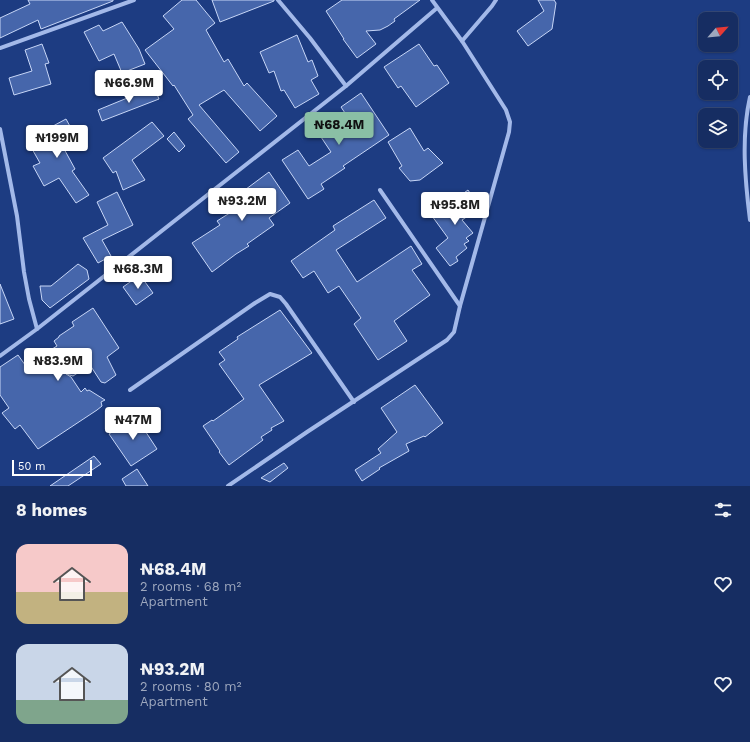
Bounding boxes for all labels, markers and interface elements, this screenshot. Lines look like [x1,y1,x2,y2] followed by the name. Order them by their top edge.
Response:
[698,12,738,52] north arrow
[698,12,738,148] map controls
[698,60,738,100] button: locate
[96,70,162,104] pin: ₦66.9M
[104,75,154,90] text: ₦66.9M
[698,108,738,148] button: layers
[306,112,372,146] pin: ₦68.4M
[314,117,364,132] text: ₦68.4M
[29,125,85,159] pin: ₦199M
[35,130,79,145] text: ₦199M
[209,188,275,222] pin: ₦93.2M
[422,192,488,226] pin: ₦95.8M
[217,193,267,208] text: ₦93.2M
[430,197,480,212] text: ₦95.8M
[105,256,171,290] pin: ₦68.3M
[113,261,163,276] text: ₦68.3M
[25,348,91,382] pin: ₦83.9M
[33,353,83,368] text: ₦83.9M
[109,407,157,441] pin: ₦47M
[114,412,152,427] text: ₦47M
[12,458,92,477] scale bar
[18,460,45,473] text: 50 m
[712,499,734,521] icon: filters
[16,500,87,520] text: 8 homes
[140,559,206,579] text: ₦68.4M
[48,560,96,608] icon: home
[712,573,734,595] icon: heart
[140,579,241,594] text: 2 rooms · 68 m²
[140,594,208,609] text: Apartment
[140,659,205,679] text: ₦93.2M
[48,660,96,708] icon: home
[712,673,734,695] icon: heart
[140,679,241,694] text: 2 rooms · 80 m²
[140,694,208,709] text: Apartment

